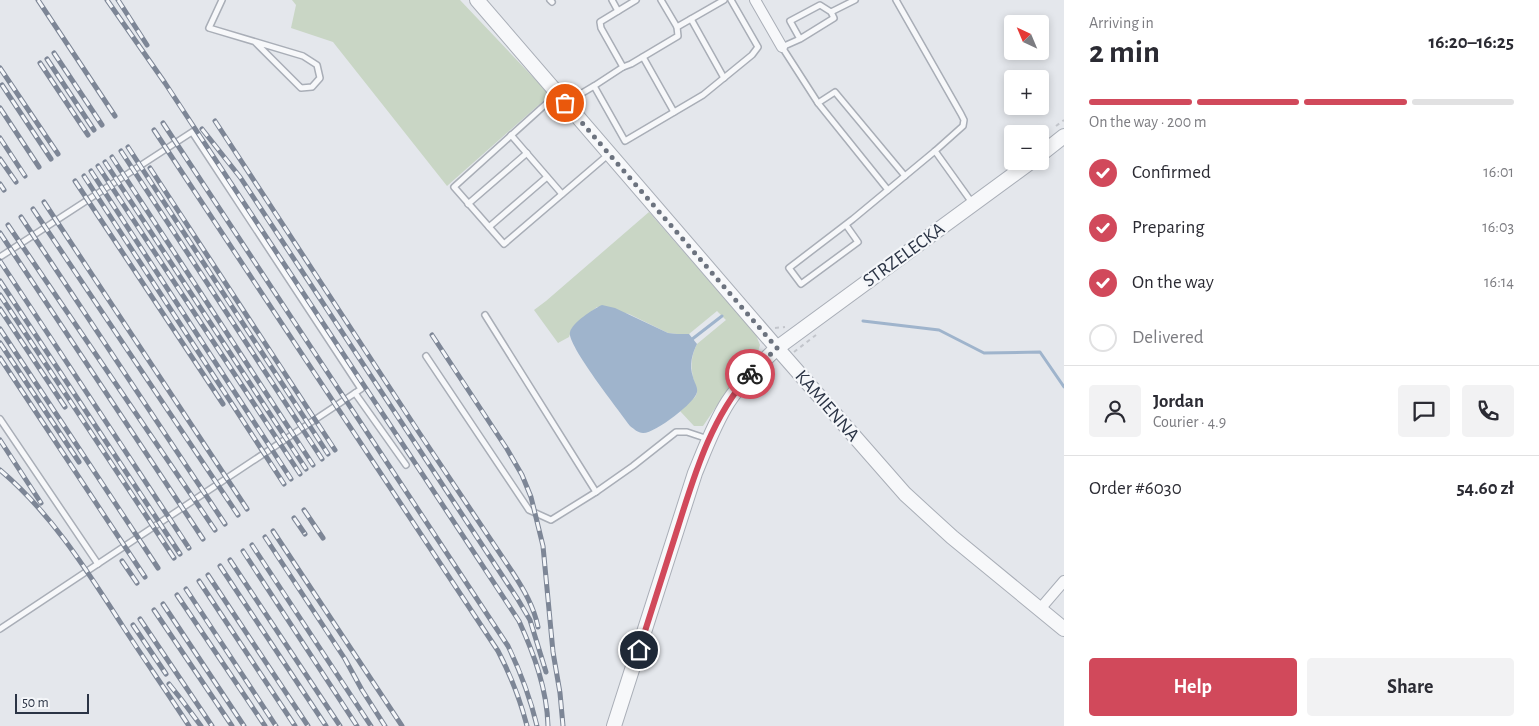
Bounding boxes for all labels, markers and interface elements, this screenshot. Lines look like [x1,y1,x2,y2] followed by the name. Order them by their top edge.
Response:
[1004,15,1049,60] north arrow
[1004,15,1049,170] map controls
[1089,15,1154,31] text: Arriving in
[1428,33,1514,52] text: 16:20–16:25
[1089,36,1160,68] text: 2 min
[1004,70,1049,115] button: +
[544,82,586,124] pin
[551,89,579,117] icon: bag
[1089,114,1207,130] text: On the way · 200 m
[1004,125,1049,170] button: −
[1089,159,1117,187] icon: check
[1132,163,1211,182] text: Confirmed
[1483,164,1514,180] text: 16:01
[1089,214,1117,242] icon: check
[1132,218,1205,237] text: Preparing
[860,219,948,291] street label: STRZELECKA
[1482,219,1514,235] text: 16:03
[1089,269,1117,297] icon: check
[1132,273,1214,292] text: On the way
[1484,274,1514,290] text: 16:14
[1132,328,1204,347] text: Delivered
[725,349,775,399] courier
[736,360,764,388] icon: bike
[791,367,863,445] street label: KAMIENNA
[1089,385,1141,437] button: person
[1398,385,1450,437] button: chat
[1462,385,1514,437] button: phone
[1153,392,1204,411] text: Jordan
[1153,414,1226,430] text: Courier · 4.9
[1089,479,1182,498] text: Order #6030
[1456,479,1514,498] text: 54.60 zł
[618,629,660,671] pin
[625,636,653,664] icon: home
[1089,658,1297,716] button: Help
[1307,658,1514,716] button: Share
[15,691,89,714] scale bar
[22,696,49,710] text: 50 m

